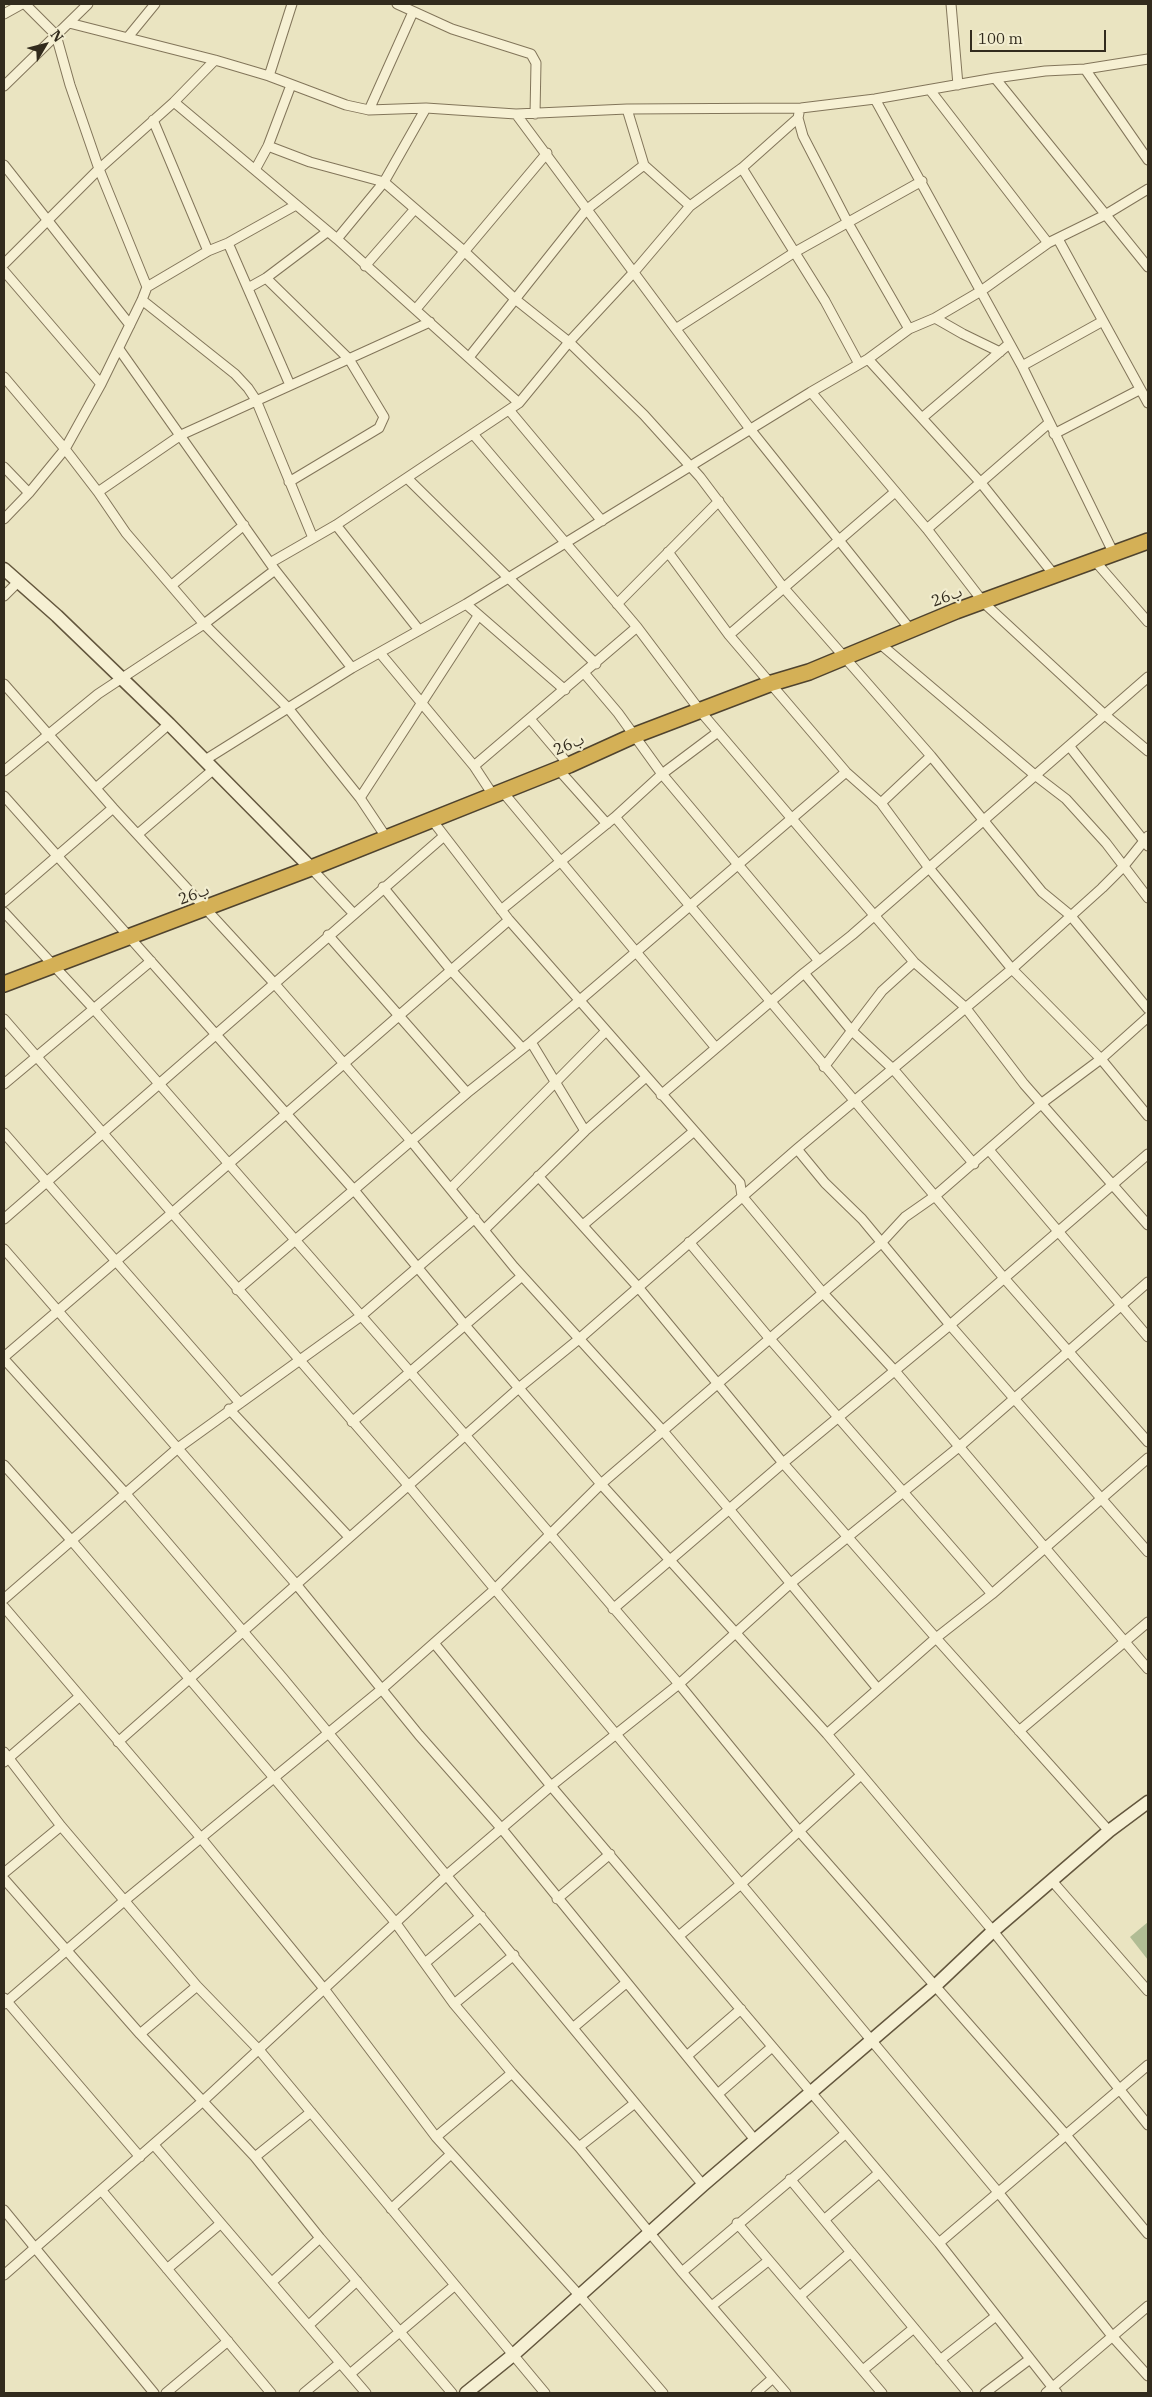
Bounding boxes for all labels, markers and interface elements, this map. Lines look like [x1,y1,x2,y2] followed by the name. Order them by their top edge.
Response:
[20,20,70,70] north arrow
[972,20,1108,52] scale bar
[46,26,67,46] text: N
[978,29,1023,48] text: 100 m
[929,583,965,611] street label: 26ب
[551,730,587,760] street label: 26ب
[176,881,212,909] street label: 26ب

